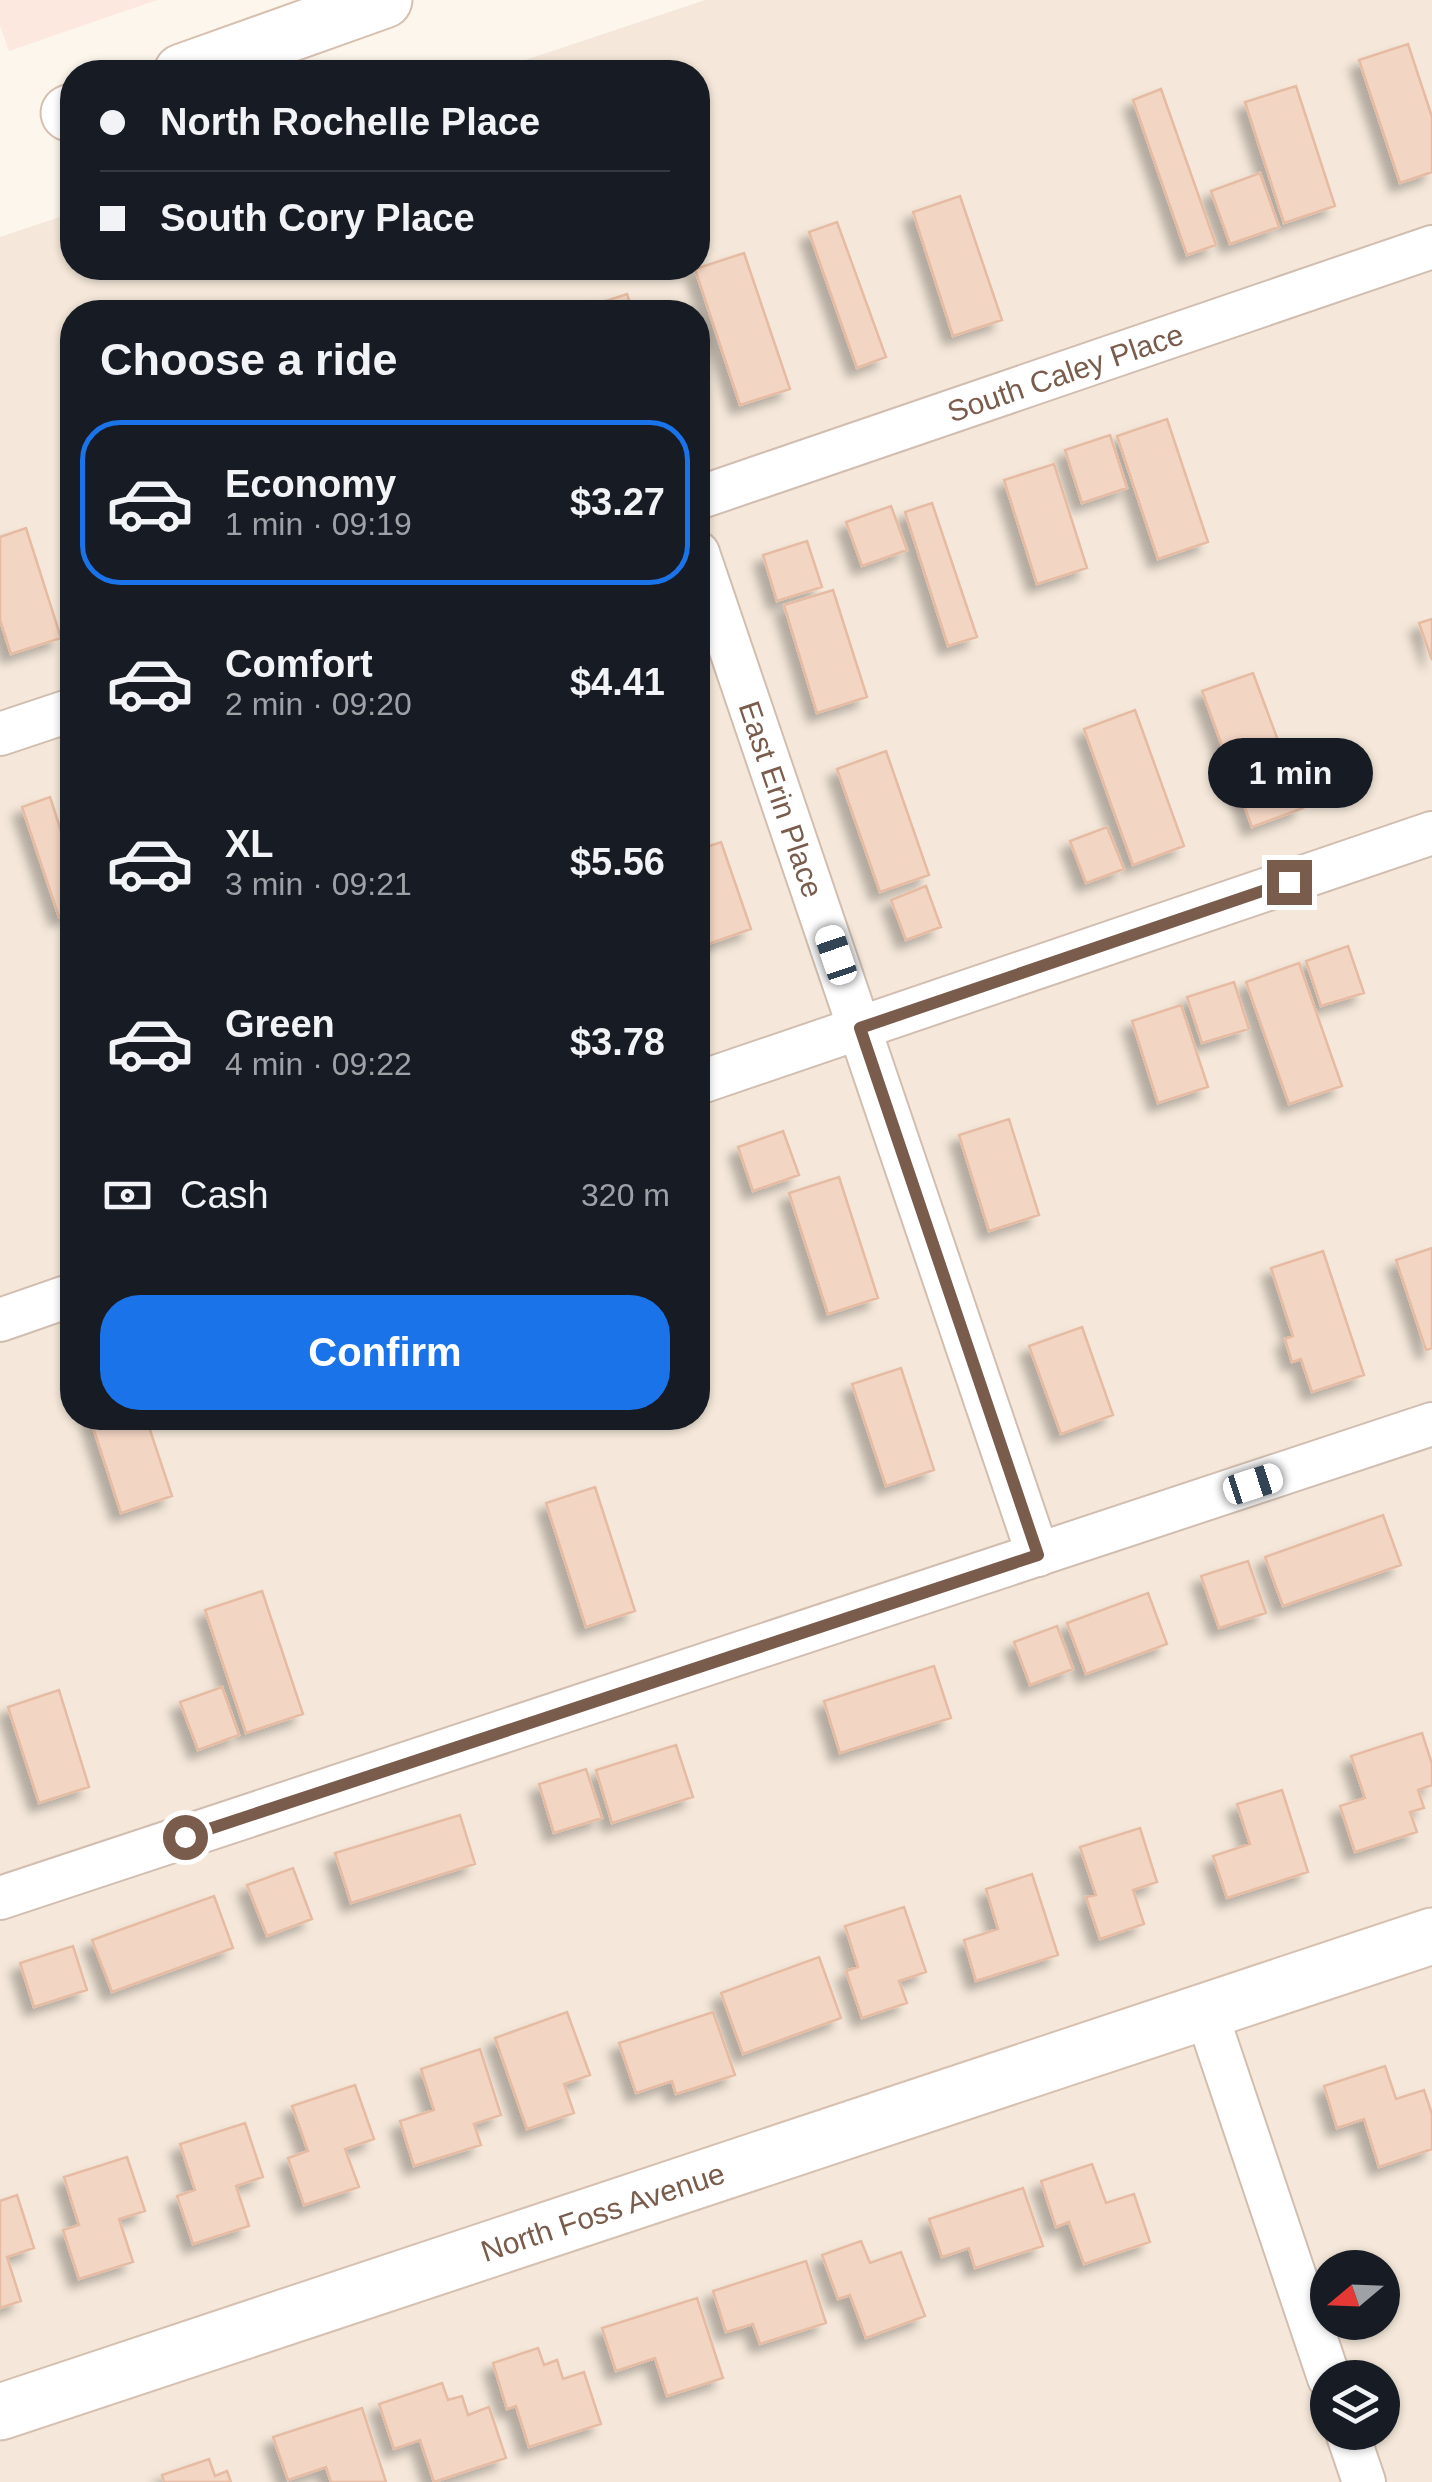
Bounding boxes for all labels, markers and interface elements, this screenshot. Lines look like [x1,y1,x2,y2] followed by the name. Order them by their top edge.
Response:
[160,101,540,143] text: North Rochelle Place
[160,197,475,239] text: South Cory Place
[943,317,1187,428] street label: South Caley Place
[100,334,398,385] text: Choose a ride
[105,458,195,548] icon: car
[225,463,396,505] text: Economy
[570,481,665,523] text: $3.27
[225,506,412,542] text: 1 min · 09:19
[105,638,195,728] icon: car
[225,643,373,685] text: Comfort
[570,661,665,703] text: $4.41
[225,686,412,722] text: 2 min · 09:20
[733,697,830,902] street label: East Erin Place
[1206,737,1372,807] callout: 1 min
[1249,755,1332,791] text: 1 min
[105,818,195,908] icon: car
[225,823,274,865] text: XL
[570,841,665,883] text: $5.56
[1267,860,1312,905] route end
[225,866,412,902] text: 3 min · 09:21
[812,922,860,988] car
[105,998,195,1088] icon: car
[225,1003,335,1045] text: Green
[570,1021,665,1063] text: $3.78
[225,1046,412,1082] text: 4 min · 09:22
[100,1168,155,1223] icon: cash
[180,1174,269,1216] text: Cash
[581,1177,670,1213] text: 320 m
[100,1295,670,1410] button: Confirm
[1220,1460,1286,1508] car
[163,1815,208,1860] route start
[477,2156,729,2268] street label: North Foss Avenue
[1310,2250,1400,2340] north arrow
[1310,2250,1400,2450] map controls
[1310,2360,1400,2450] button: layers

